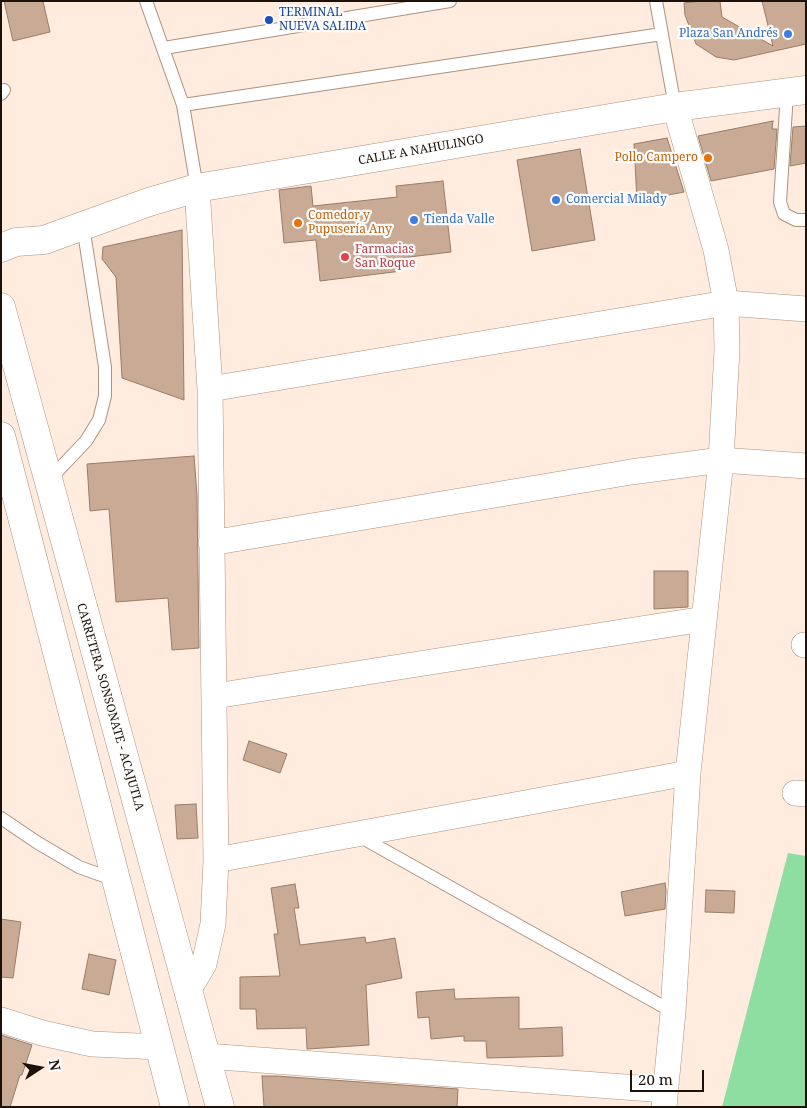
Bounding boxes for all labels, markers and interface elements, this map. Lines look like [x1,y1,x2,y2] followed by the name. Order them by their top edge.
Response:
[279,6,366,34] place label: TERMINAL NUEVA SALIDA
[263,14,275,26] marker: TERMINAL NUEVA SALIDA
[679,27,778,41] place label: Plaza San Andrés
[782,28,794,40] marker: Plaza San Andrés
[357,132,485,168] street label: CALLE A NAHULINGO
[615,151,698,165] place label: Pollo Campero
[702,152,714,164] marker: Pollo Campero
[566,193,667,207] place label: Comercial Milady
[550,194,562,206] marker: Comercial Milady
[308,209,392,237] place label: Comedor y Pupusería Any
[424,213,495,227] place label: Tienda Valle
[408,214,420,226] marker: Tienda Valle
[292,217,304,229] marker: Comedor y Pupusería Any
[355,243,415,271] place label: Farmacias San Roque
[339,251,351,263] marker: Farmacias San Roque
[73,602,147,812] street label: CARRETERA SONSONATE - ACAJUTLA
[15,1043,65,1093] north arrow
[45,1058,66,1072] text: N
[632,1060,706,1092] scale bar
[638,1069,673,1089] text: 20 m

